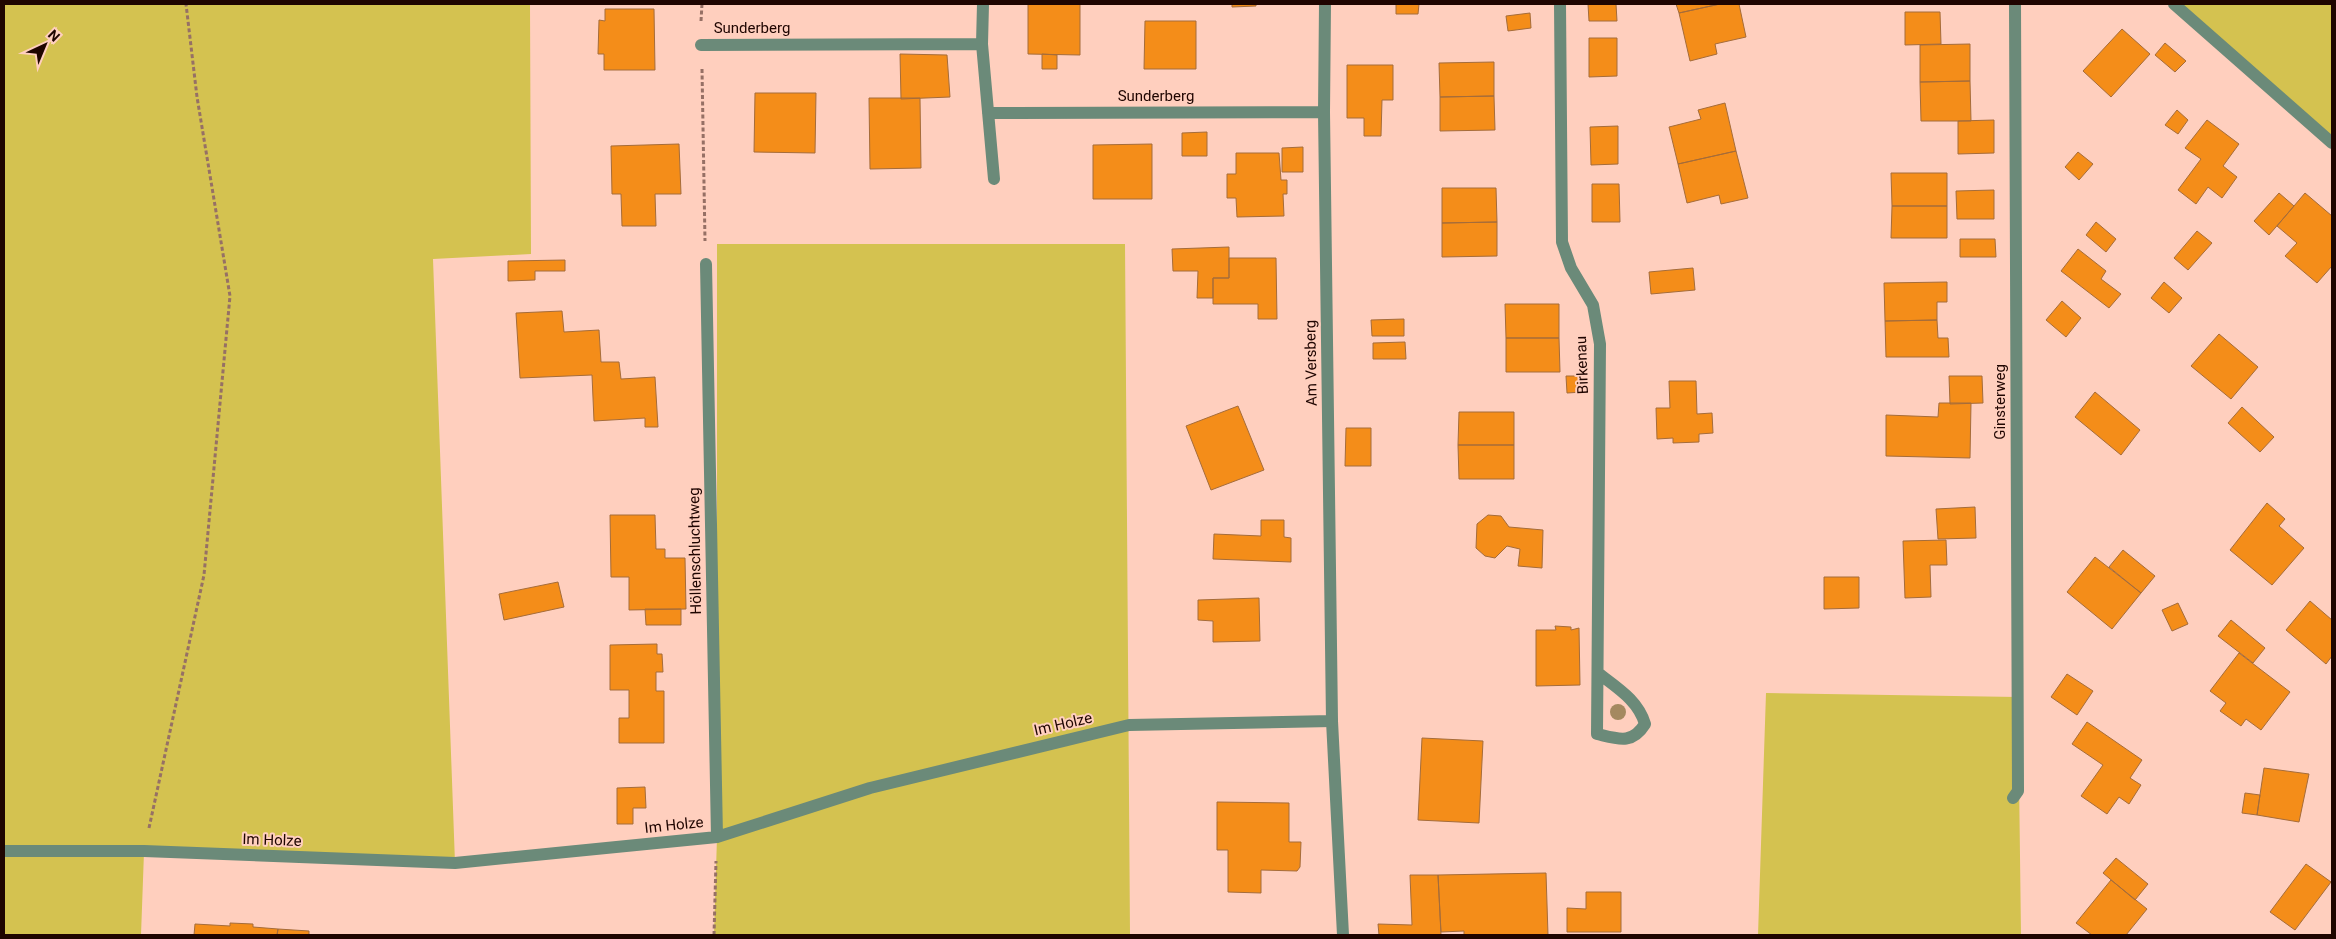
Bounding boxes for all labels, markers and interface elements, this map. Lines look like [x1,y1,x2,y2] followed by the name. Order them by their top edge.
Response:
[714,19,790,37] street label: Sunderberg
[20,20,70,70] north arrow
[45,26,63,45] text: N
[1118,87,1194,105] street label: Sunderberg
[1301,320,1321,406] street label: Am Versberg
[1572,336,1592,394] street label: Birkenau
[1991,364,2009,440] street label: Ginsterweg
[685,487,705,615] street label: Höllenschluchtweg
[1032,709,1094,739] street label: Im Holze
[644,813,704,837] street label: Im Holze
[242,830,302,850] street label: Im Holze

